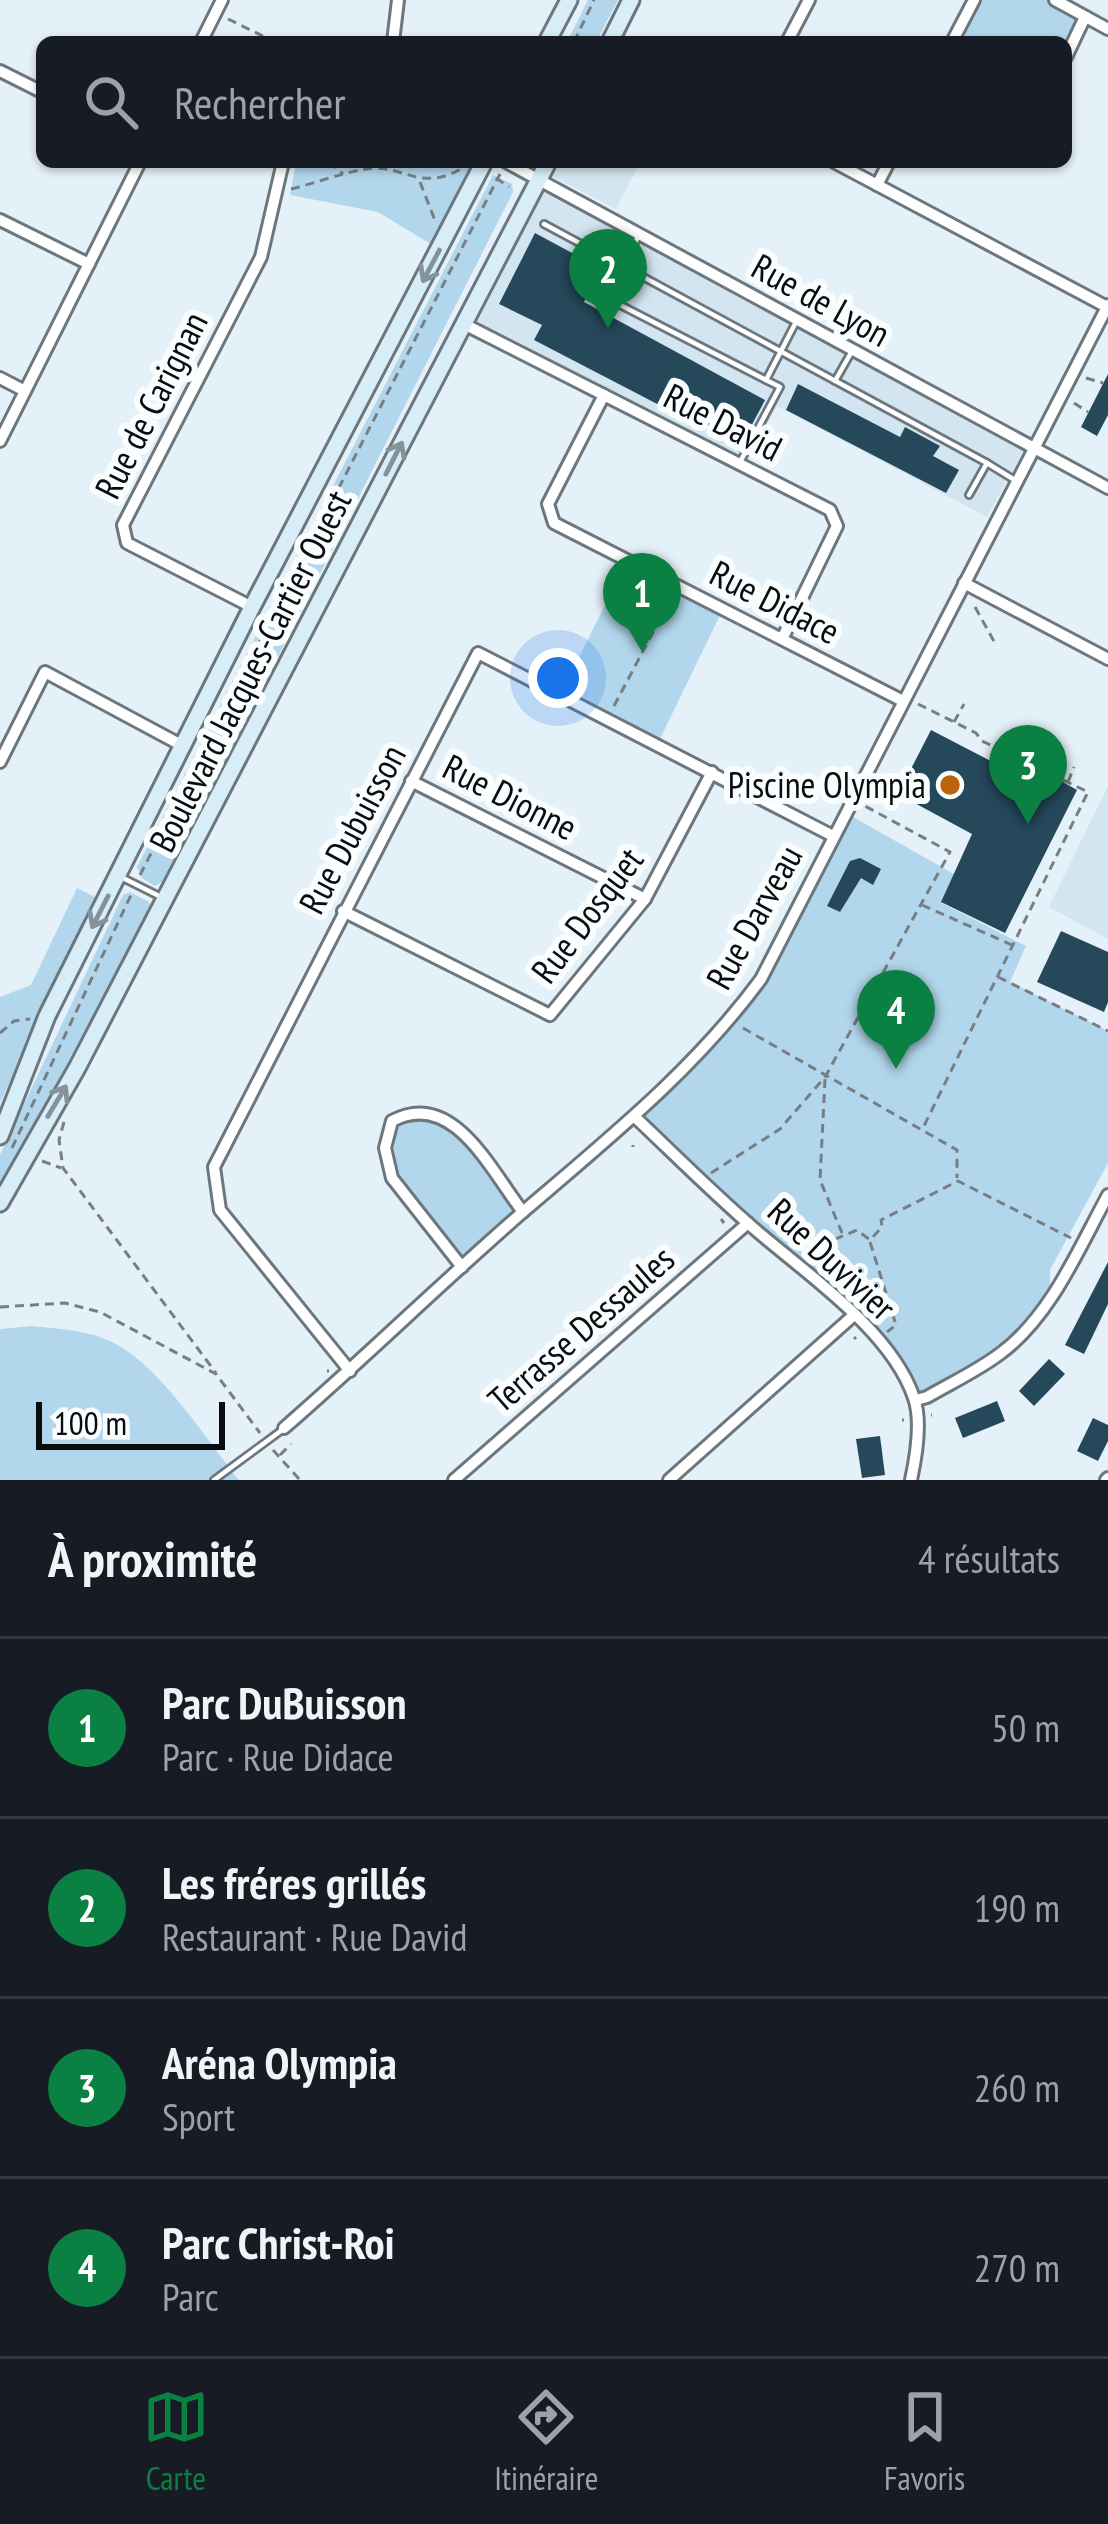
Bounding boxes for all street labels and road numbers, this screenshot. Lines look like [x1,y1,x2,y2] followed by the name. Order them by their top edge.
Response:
[744,243,898,357] street label: Rue de Lyon
[84,304,218,506] street label: Rue de Carignan
[656,372,790,471] street label: Rue David
[138,482,361,860] street label: Boulevard Jacques-Cartier Ouest
[703,549,848,654] street label: Rue Didace
[287,736,416,921] street label: Rue Dubuisson
[435,743,585,850] street label: Rue Dionne
[520,837,653,992] street label: Rue Dosquet
[695,837,812,997] street label: Rue Darveau
[758,1187,906,1330] street label: Rue Duvivier
[478,1235,684,1422] street label: Terrasse Dessaules

